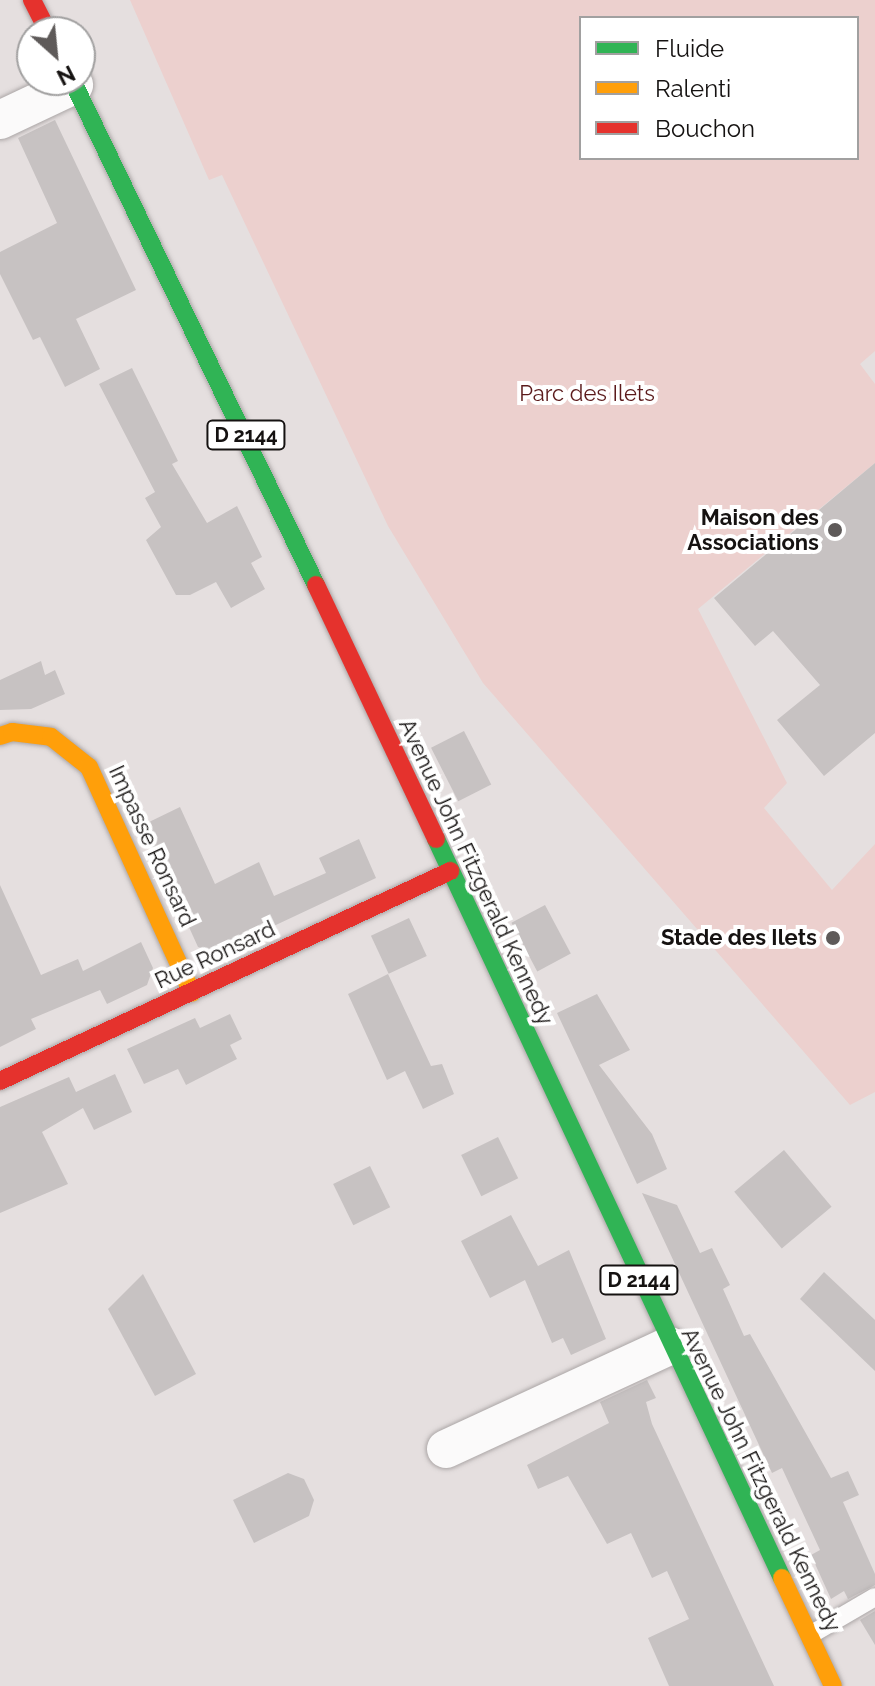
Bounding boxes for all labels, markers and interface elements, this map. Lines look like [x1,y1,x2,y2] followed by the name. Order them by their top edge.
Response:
[16,16,96,96] north arrow
[579,16,859,160] legend
[655,34,724,63] text: Fluide
[53,60,79,91] text: N
[655,74,731,103] text: Ralenti
[655,114,755,143] text: Bouchon
[519,381,655,407] park label: Parc des Ilets
[206,419,286,451] road number: D 2144
[687,504,819,556] place label: Maison des Associations
[826,521,844,539] marker: Maison des Associations
[393,714,559,1030] street label: Avenue John Fitzgerald Kennedy
[103,761,201,931] street label: Impasse Ronsard
[151,916,279,994] street label: Rue Ronsard
[661,925,817,951] place label: Stade des Ilets
[824,929,842,947] marker: Stade des Ilets
[599,1264,679,1296] road number: D 2144
[676,1324,846,1636] street label: Avenue John Fitzgerald Kennedy

